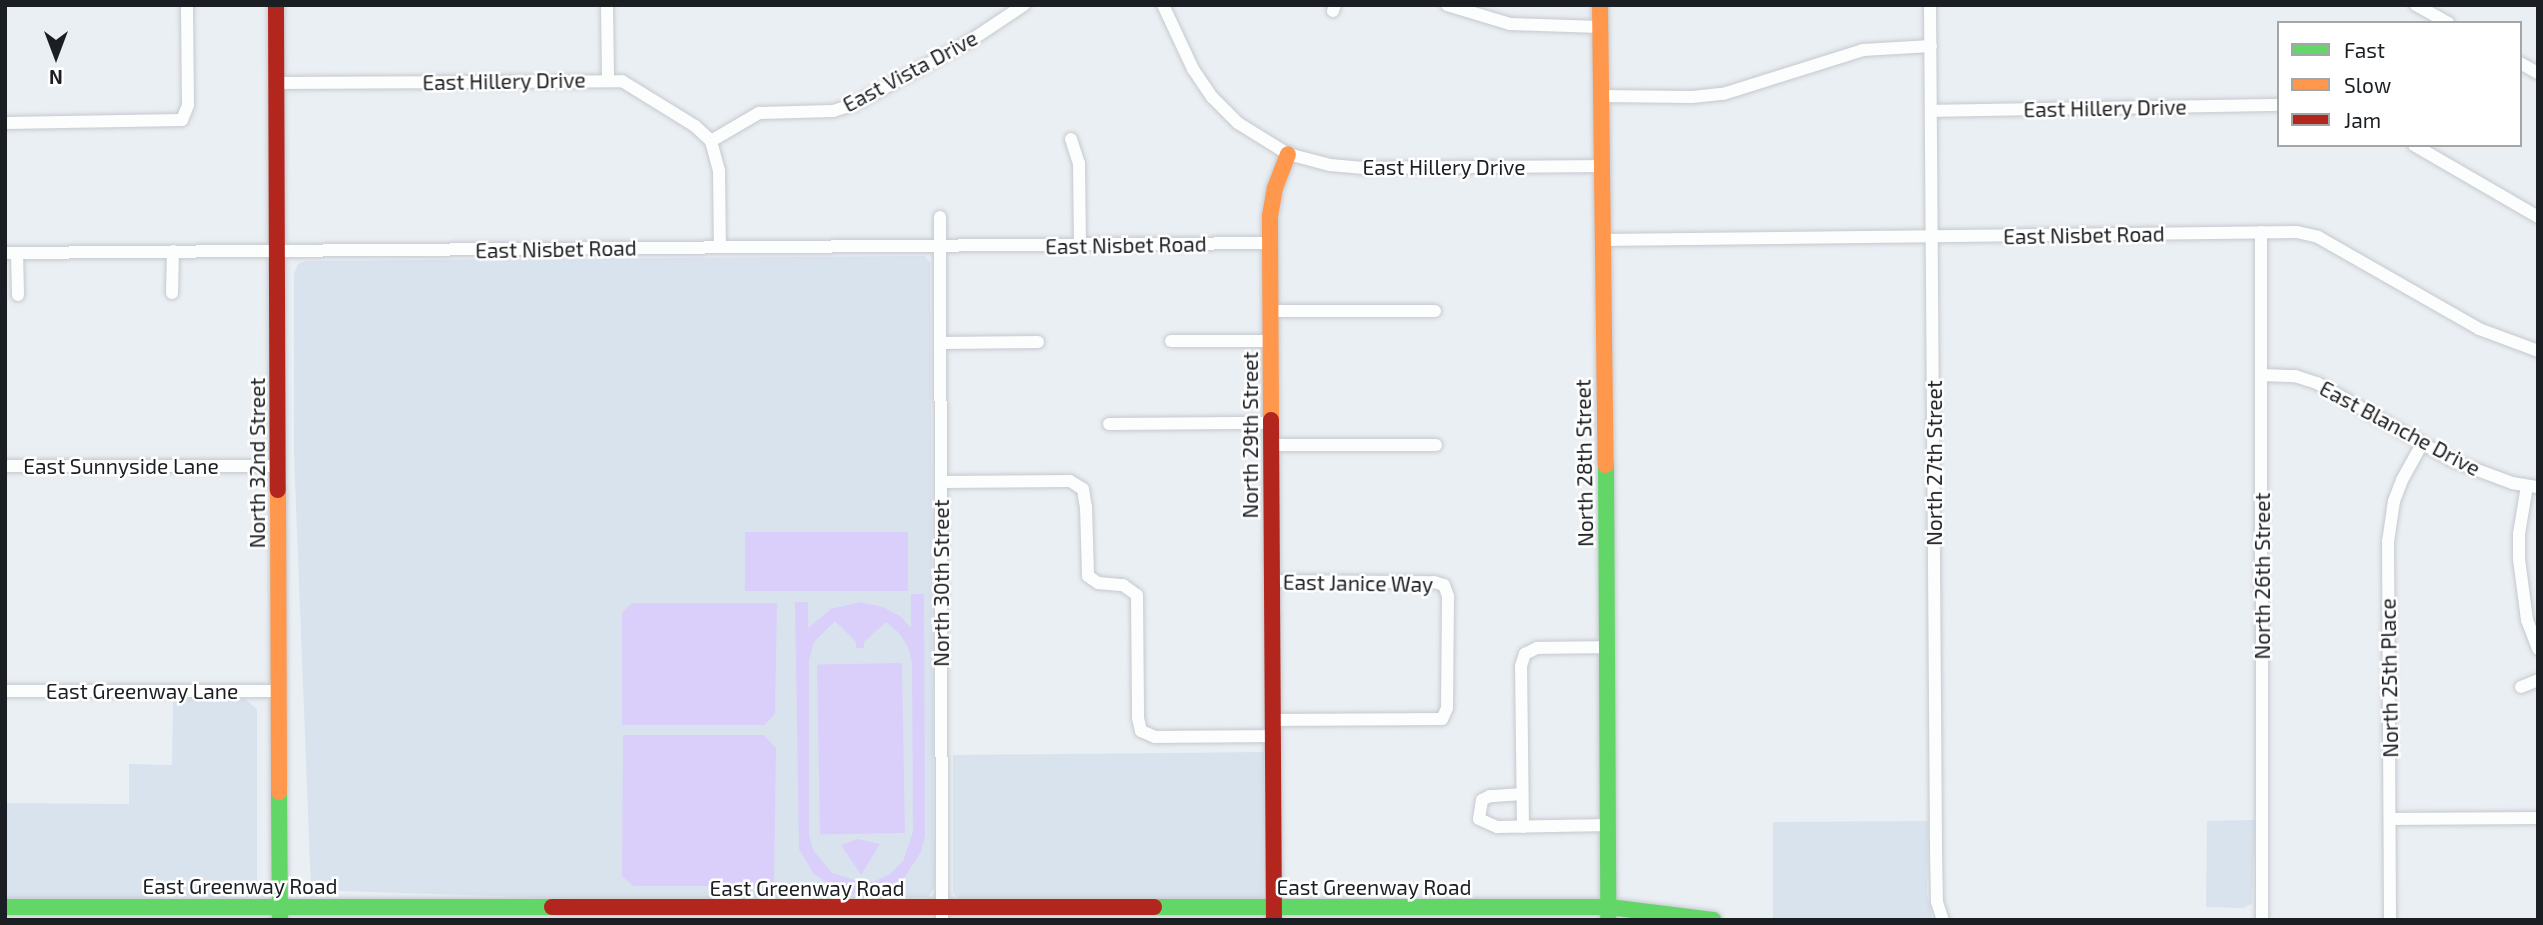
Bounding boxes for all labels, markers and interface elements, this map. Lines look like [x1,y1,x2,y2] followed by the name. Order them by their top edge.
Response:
[21,21,91,91] north arrow
[2277,21,2522,147] legend
[838,25,982,117] street label: East Vista Drive
[2344,37,2385,62] text: Fast
[49,66,63,89] text: N
[422,67,586,95] street label: East Hillery Drive
[2344,72,2391,97] text: Slow
[2023,94,2187,122] street label: East Hillery Drive
[2344,107,2381,132] text: Jam
[1362,154,1526,180] street label: East Hillery Drive
[2003,221,2165,249] street label: East Nisbet Road
[1045,231,1207,259] street label: East Nisbet Road
[475,235,637,263] street label: East Nisbet Road
[1237,351,1263,519] street label: North 29th Street
[2316,375,2484,481] street label: East Blanche Drive
[244,378,270,548] street label: North 32nd Street
[1570,379,1598,547] street label: North 28th Street
[1921,380,1947,546] street label: North 27th Street
[23,453,219,479] street label: East Sunnyside Lane
[2249,492,2275,660] street label: North 26th Street
[928,499,954,667] street label: North 30th Street
[1282,569,1434,597] street label: East Janice Way
[2375,598,2403,758] street label: North 25th Place
[45,678,239,704] street label: East Greenway Lane
[142,873,338,899] street label: East Greenway Road
[1276,874,1472,900] street label: East Greenway Road
[709,875,905,901] street label: East Greenway Road

